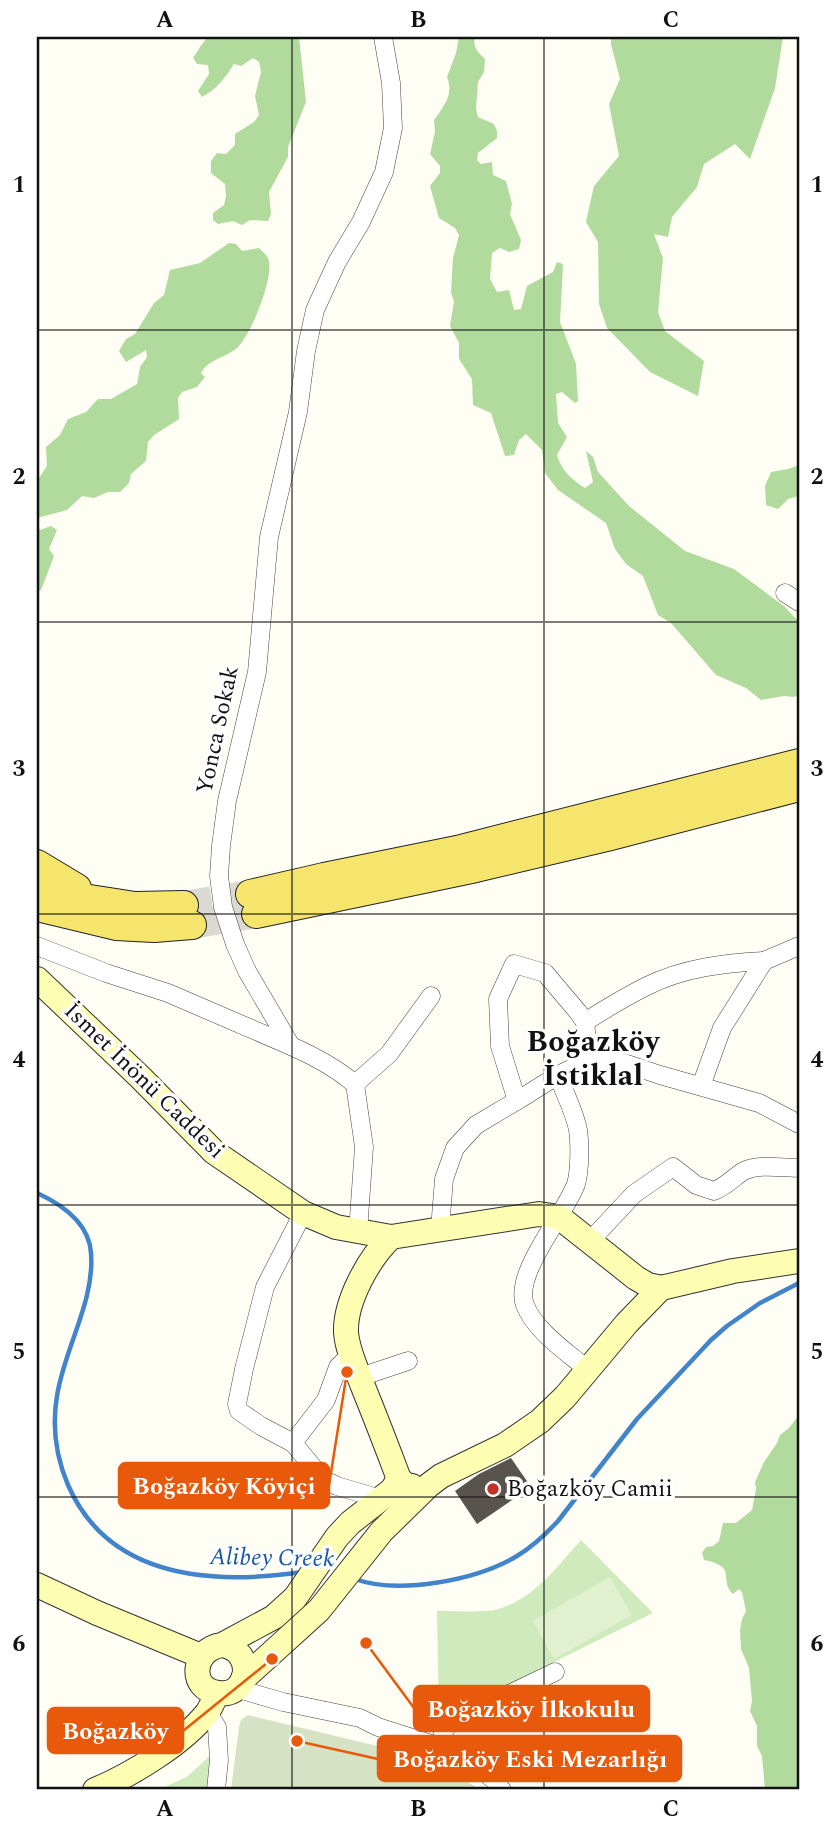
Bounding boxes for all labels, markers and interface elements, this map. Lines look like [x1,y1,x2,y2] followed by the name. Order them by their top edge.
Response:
[156,3,174,38] text: A
[410,3,426,38] text: B
[663,3,679,38] text: C
[13,168,25,203] text: 1
[811,168,823,203] text: 1
[13,460,26,495] text: 2
[811,460,824,495] text: 2
[187,662,249,797] street label: Yonca Sokak
[13,752,26,787] text: 3
[811,752,824,787] text: 3
[55,995,233,1167] street label: İsmet İnönü Caddesi
[527,1019,661,1099] district label: Boğazköy İstiklal
[13,1043,26,1078] text: 4
[811,1043,824,1078] text: 4
[13,1335,25,1370] text: 5
[811,1335,823,1370] text: 5
[119,1463,329,1508] callout: Boğazköy Köyiçi
[133,1469,315,1505] text: Boğazköy Köyiçi
[507,1472,673,1507] place label: Boğazköy Camii
[485,1481,501,1497] marker: Boğazköy Camii
[208,1539,335,1577] water label: Alibey Creek
[13,1627,26,1662] text: 6
[811,1627,824,1662] text: 6
[414,1686,649,1731] callout: Boğazköy İlkokulu
[427,1692,635,1728] text: Boğazköy İlkokulu
[48,1708,183,1753] callout: Boğazköy
[62,1714,170,1750] text: Boğazköy
[378,1736,681,1781] callout: Boğazköy Eski Mezarlığı
[393,1742,667,1778] text: Boğazköy Eski Mezarlığı
[156,1792,174,1827] text: A
[410,1792,426,1827] text: B
[663,1792,679,1827] text: C

